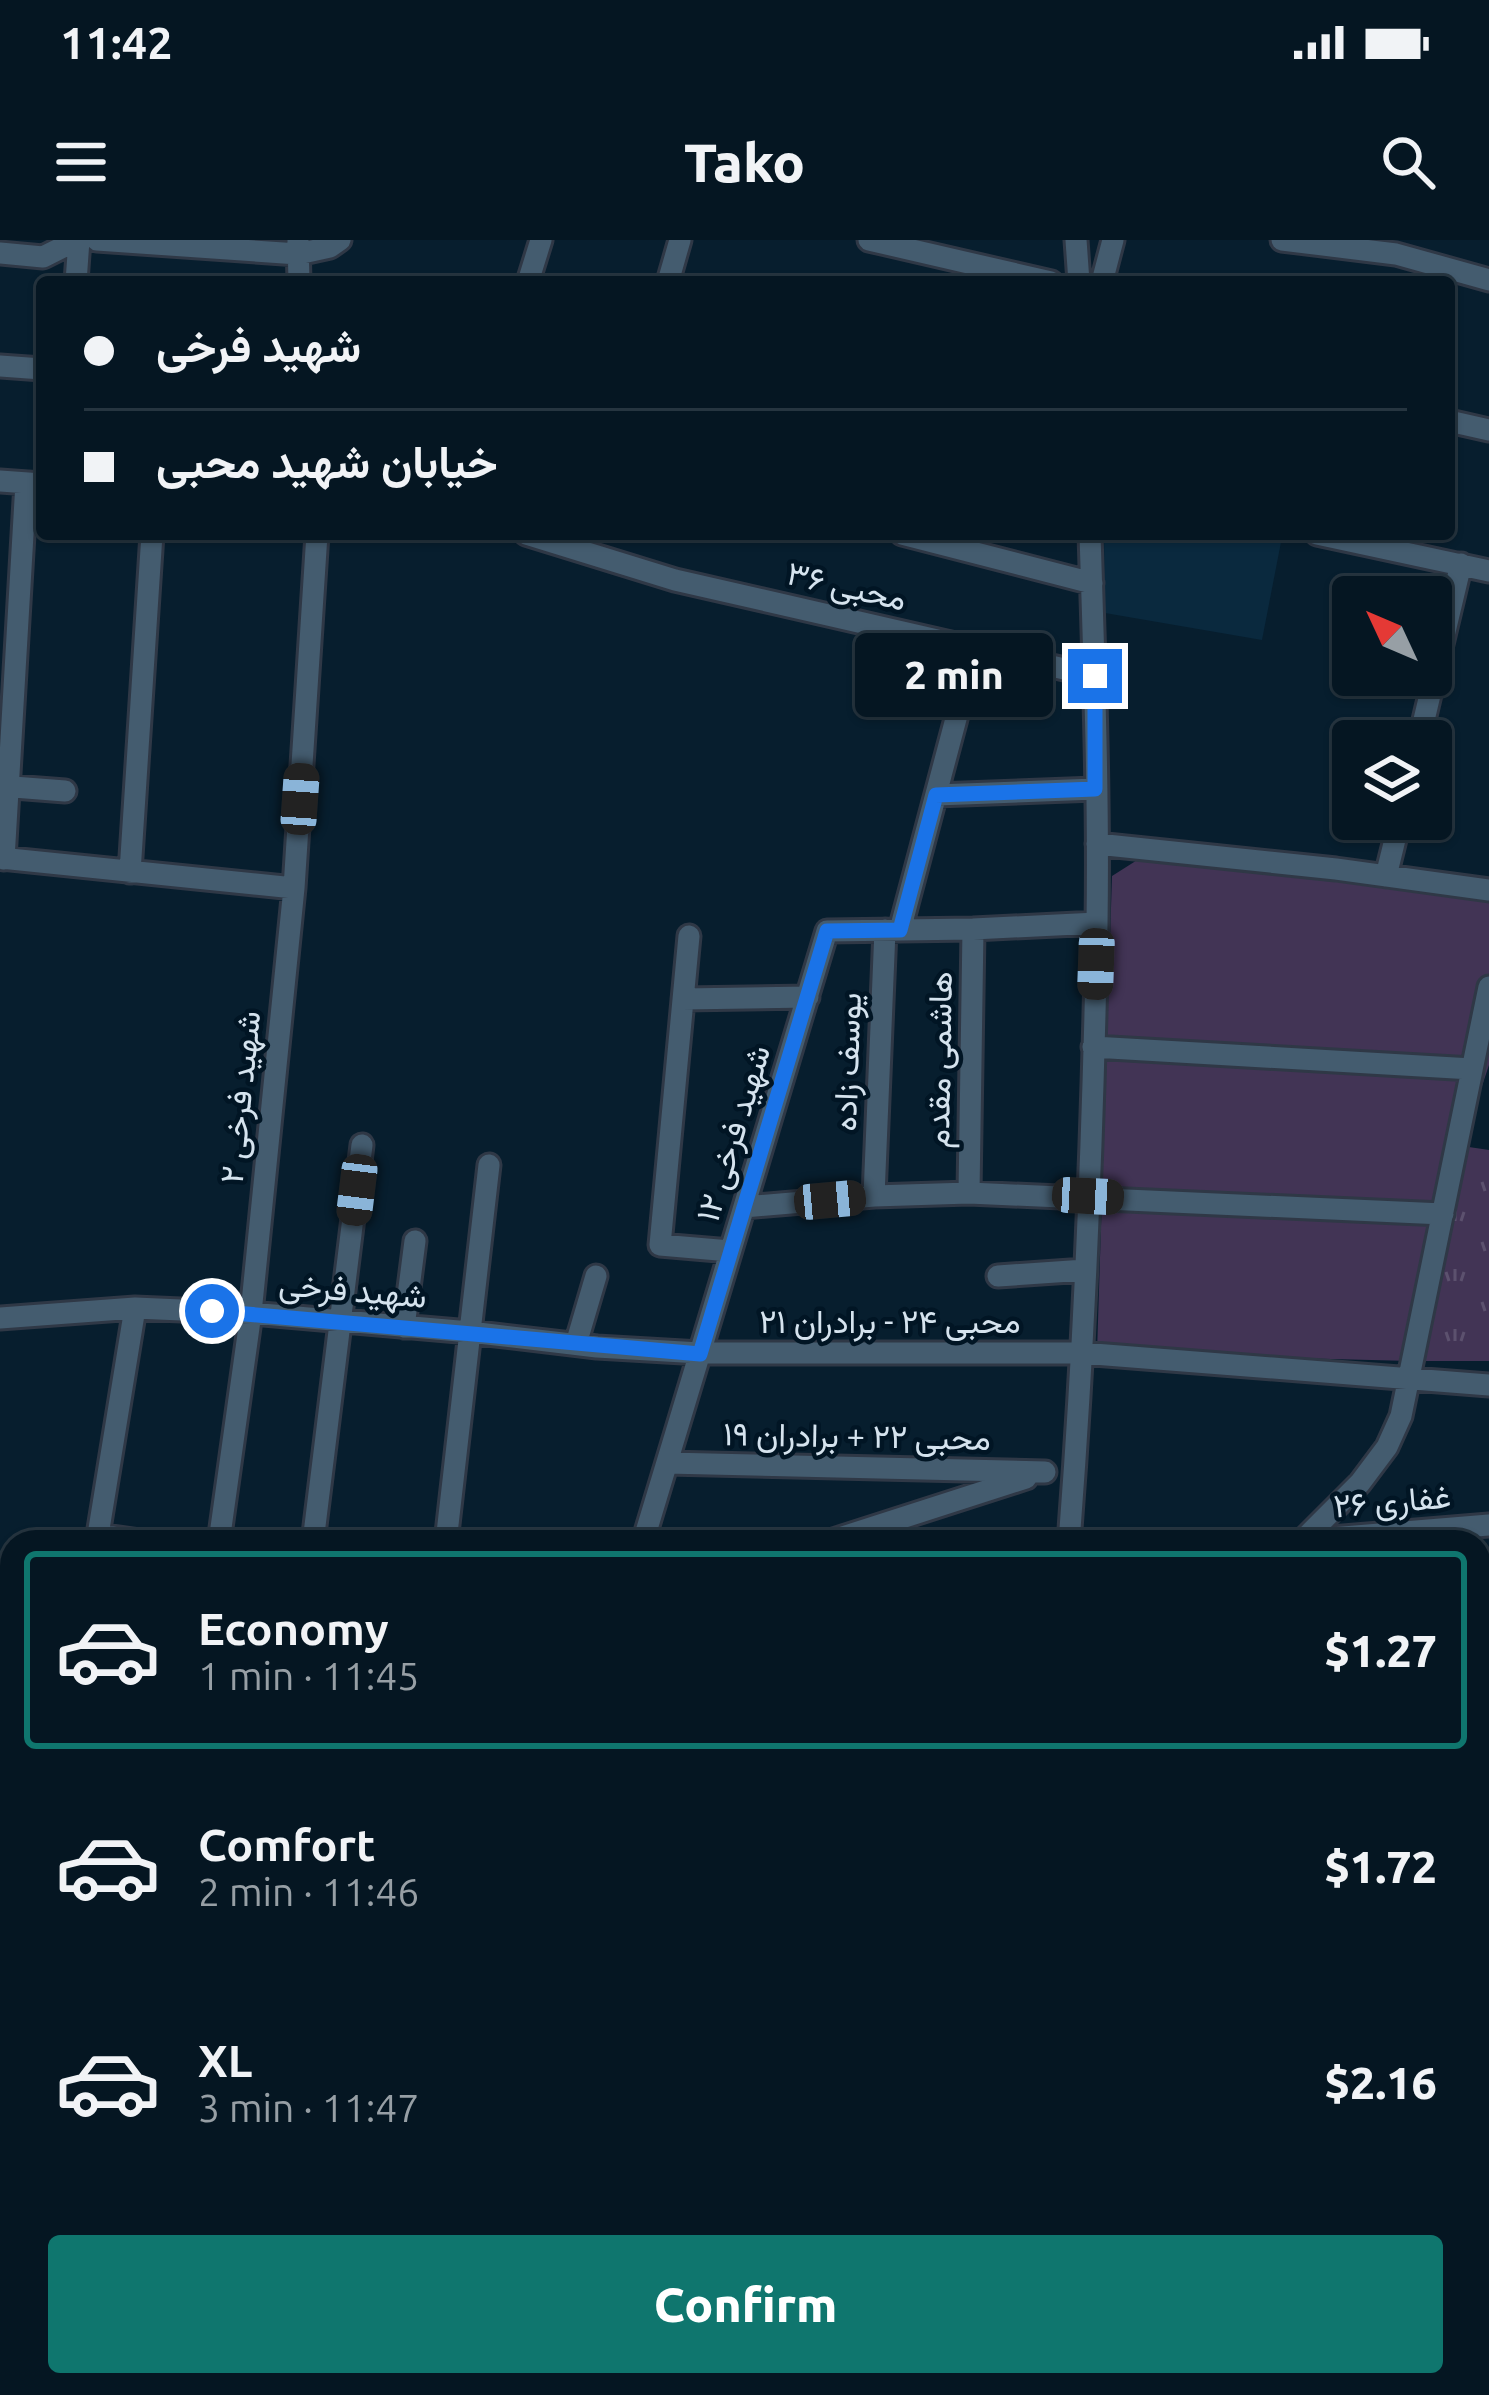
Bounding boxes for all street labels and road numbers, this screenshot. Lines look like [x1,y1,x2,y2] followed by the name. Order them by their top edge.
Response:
[783,553,910,619] street label: محبی ۳۶
[918,971,962,1149] street label: هاشمی مقدم
[825,992,870,1132] street label: یوسف زاده
[212,1009,269,1185] street label: شهید فرخی ۲
[688,1040,779,1227] street label: شهید فرخی ۱۲
[277,1264,428,1317] street label: شهید فرخی
[759,1302,1021,1342] street label: محبی ۲۴ - برادران ۲۱
[723,1414,991,1459] street label: محبی ۲۲ + برادران ۱۹
[1332,1476,1453,1527] street label: غفاری ۲۶

